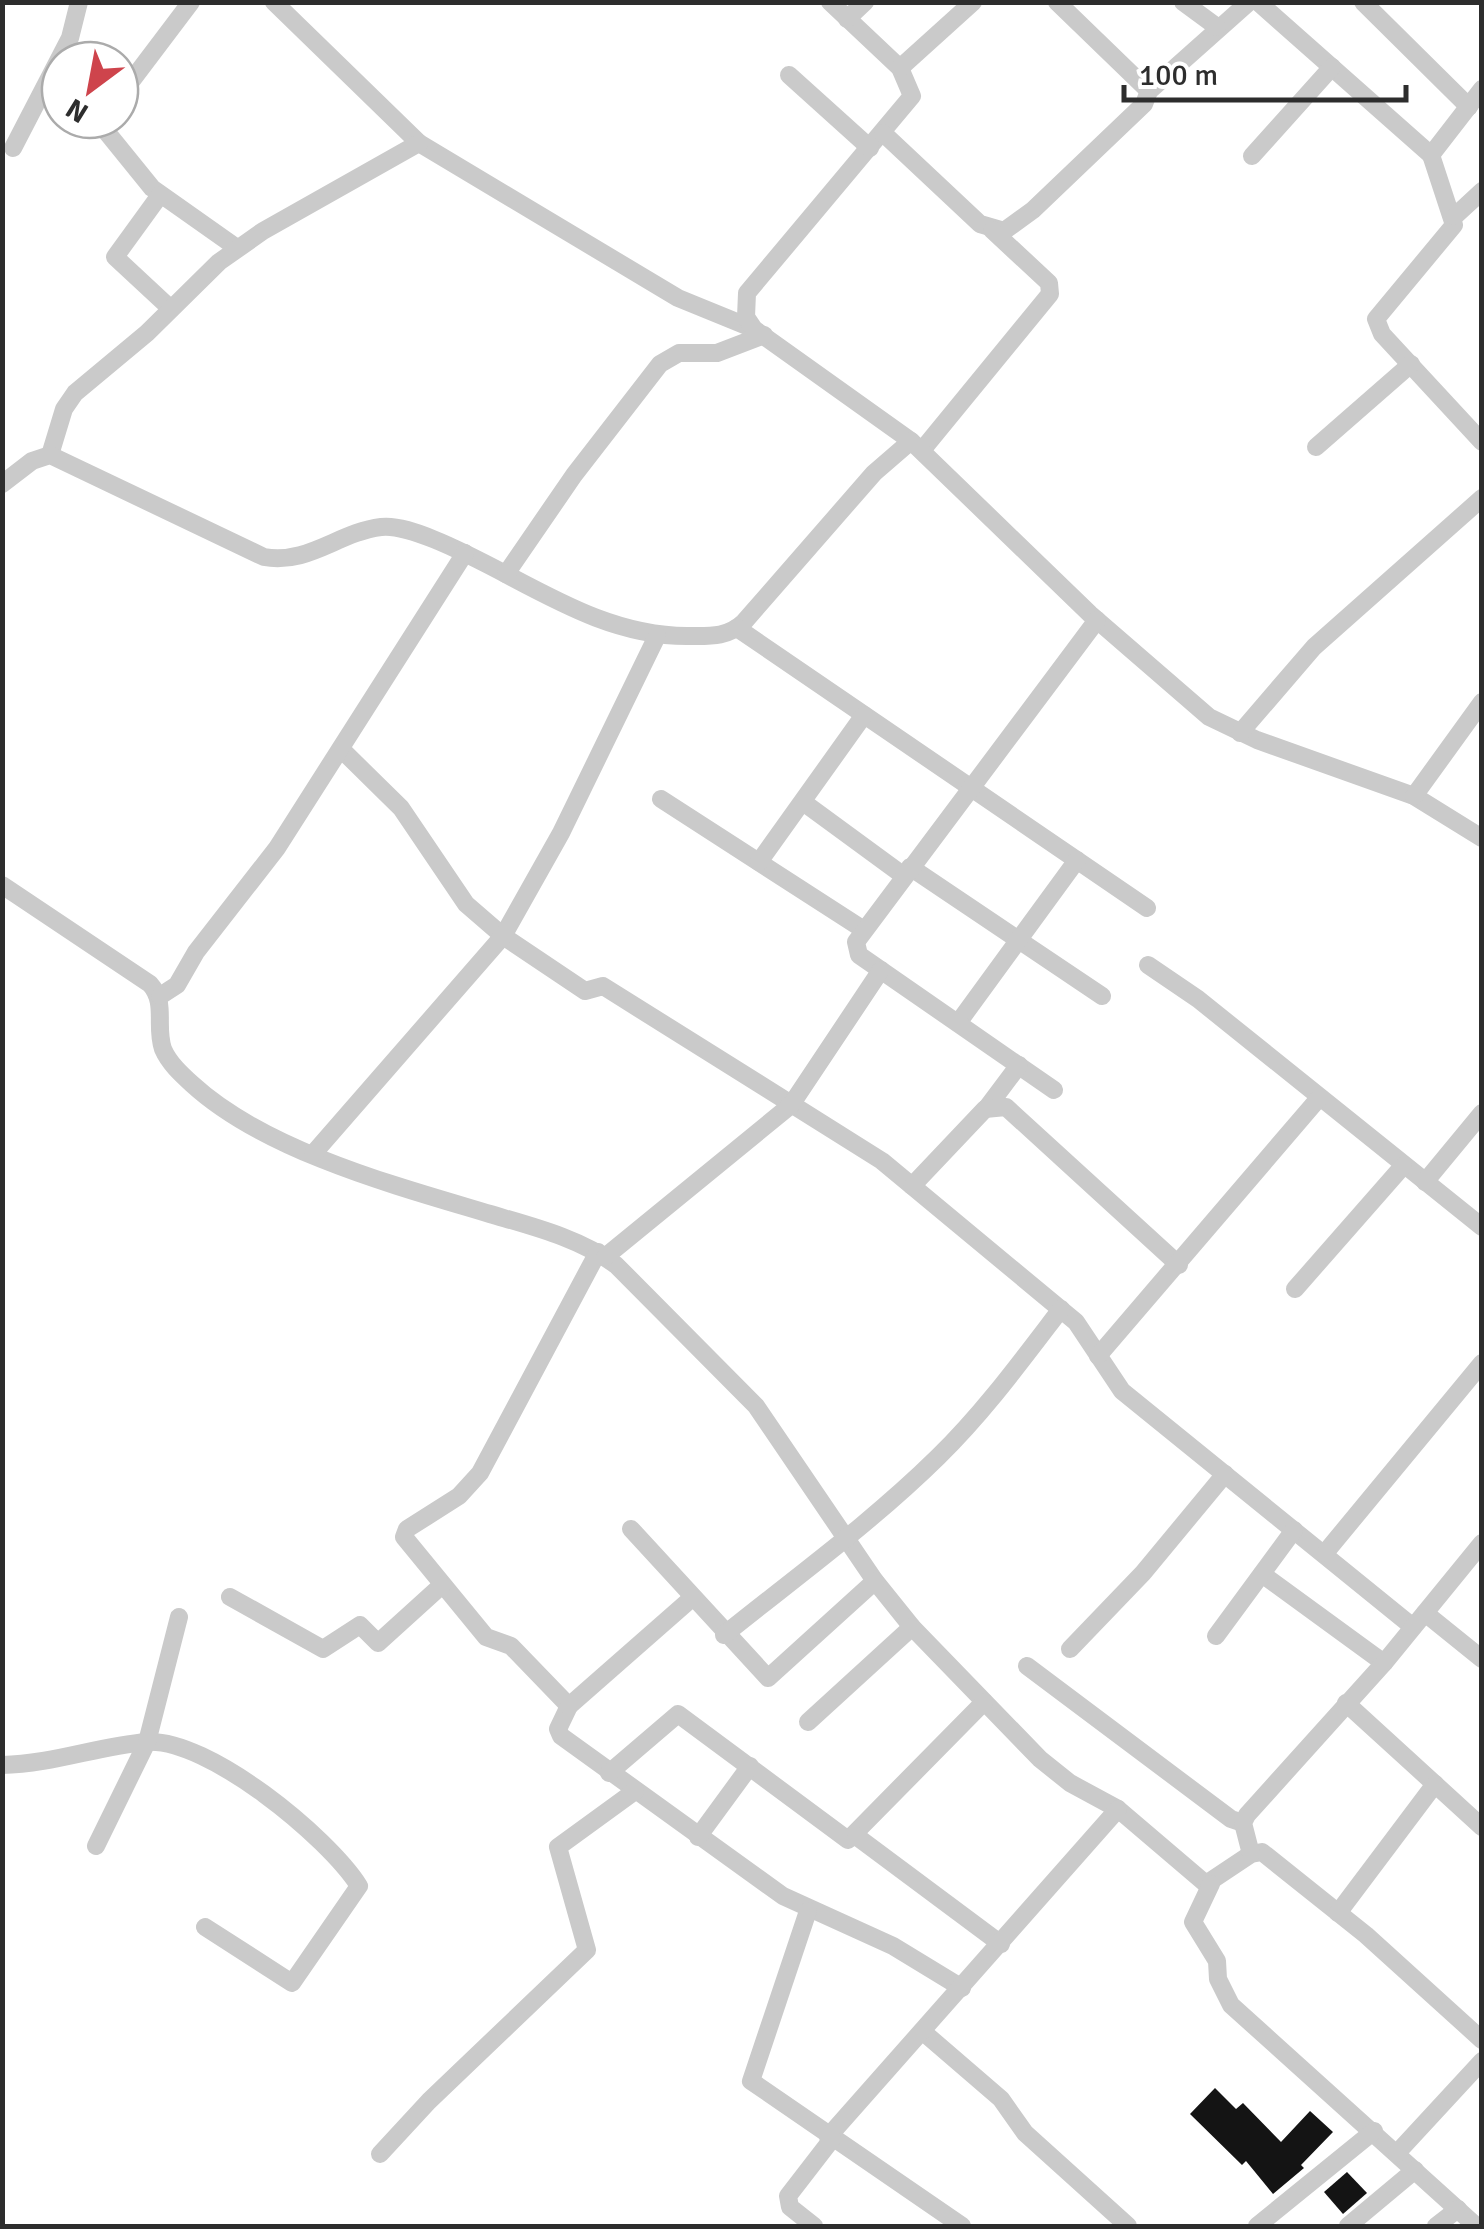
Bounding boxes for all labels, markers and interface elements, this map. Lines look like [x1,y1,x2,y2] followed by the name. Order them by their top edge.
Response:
[40,40,140,140] north arrow
[1124,40,1406,102] scale bar
[1139,57,1218,94] text: 100 m
[60,91,95,130] text: N

